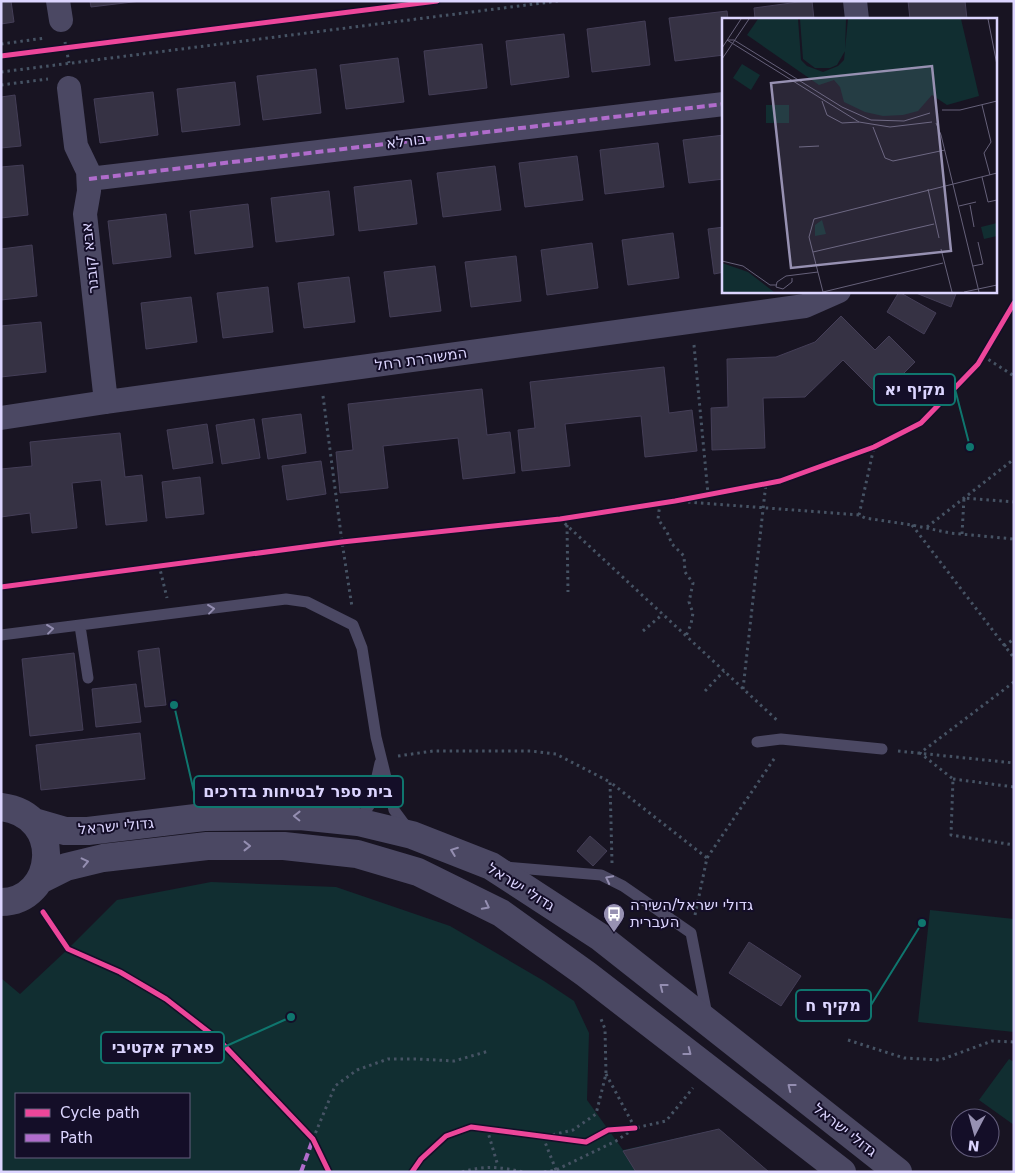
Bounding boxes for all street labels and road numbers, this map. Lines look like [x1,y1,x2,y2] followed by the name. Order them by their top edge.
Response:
[385,130,427,152] street label: בורלא
[77,222,103,294] street label: אבא קובנר
[374,344,468,374] street label: המשוררת רחל
[77,814,155,838] street label: גדולי ישראל
[484,859,558,915] street label: גדולי ישראל
[809,1099,881,1161] street label: גדולי ישראל

